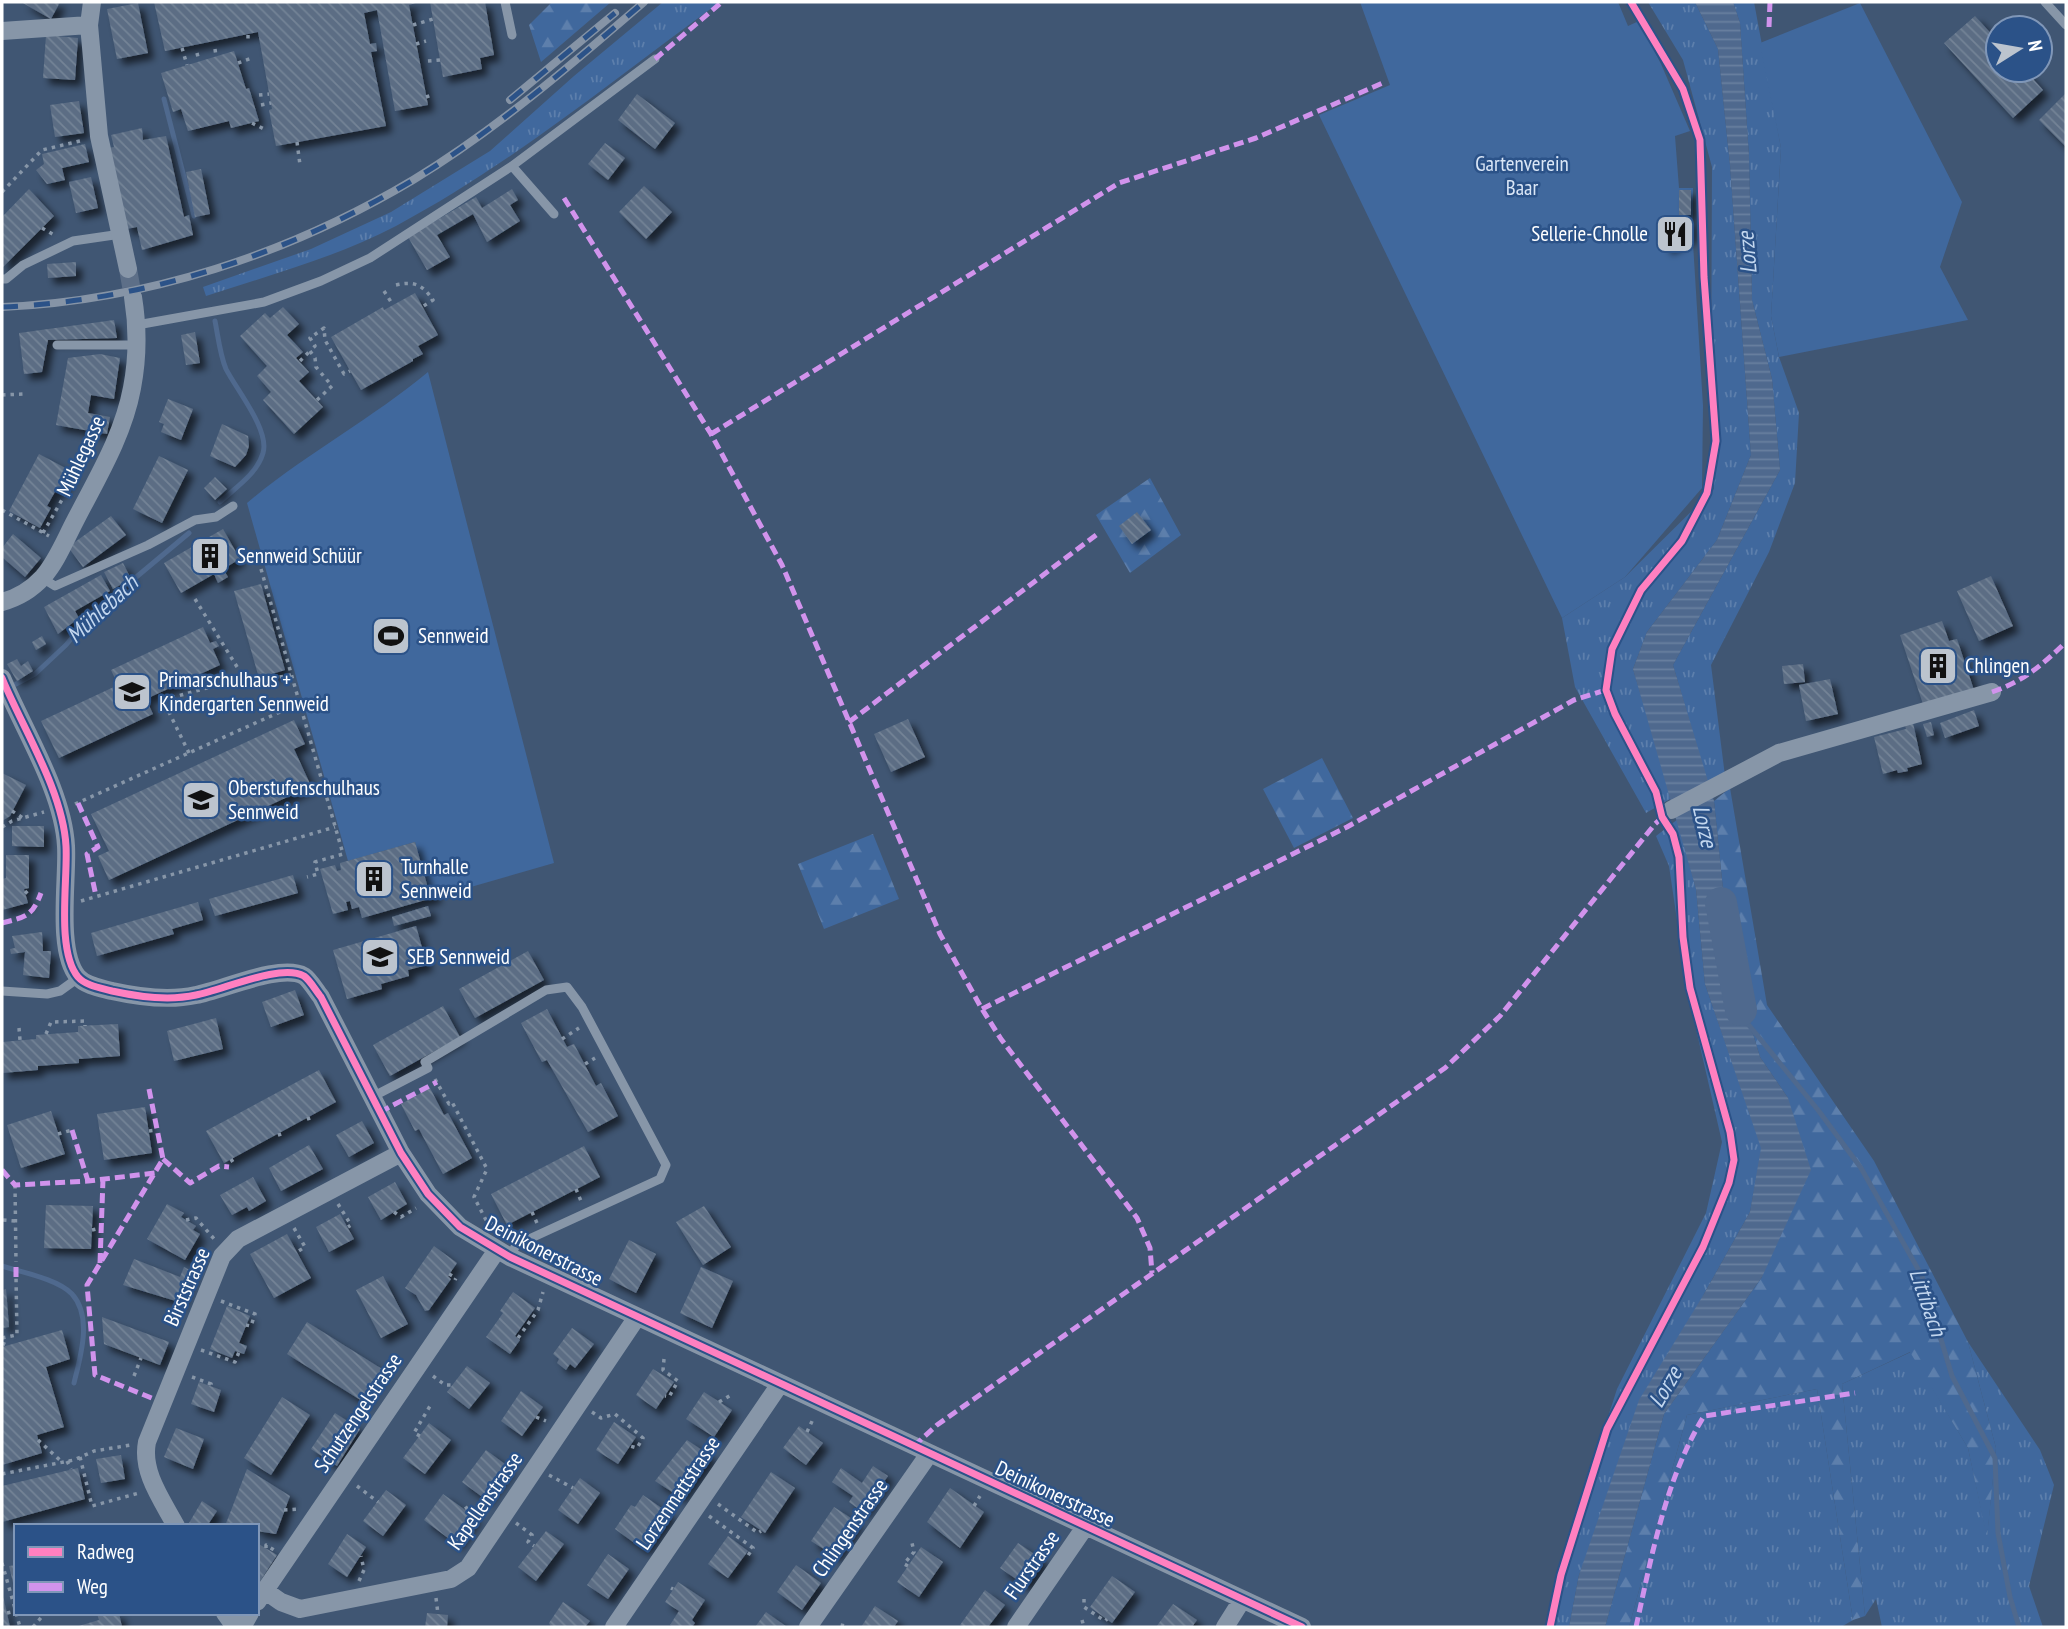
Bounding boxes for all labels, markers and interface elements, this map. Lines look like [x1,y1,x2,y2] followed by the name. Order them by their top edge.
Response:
[1984,14,2054,84] north arrow
[2023,38,2048,53] text: N
[1475,150,1569,201] park label: Gartenverein Baar
[1654,213,1696,255] restaurant icon: Sellerie-Chnolle
[1531,220,1648,247] place label: Sellerie-Chnolle
[1730,229,1763,275] water label: Lorze
[50,411,111,500] street label: Mühlegasse
[189,535,231,577] building icon: Sennweid Schüür
[237,542,362,569] place label: Sennweid Schüür
[60,567,145,649] water label: Mühlebach
[370,615,412,657] sports icon: Sennweid
[418,622,489,649] place label: Sennweid
[1917,645,1959,687] building icon: Chlingen
[1965,652,2030,679] place label: Chlingen
[159,666,329,717] place label: Primarschulhaus + Kindergarten Sennweid
[111,671,153,713] school or university icon: Primarschulhaus + Kindergarten Sennweid
[228,774,380,825] place label: Oberstufenschulhaus Sennweid
[180,779,222,821] school or university icon: Oberstufenschulhaus Sennweid
[1687,802,1725,851] water label: Lorze
[401,853,472,904] place label: Turnhalle Sennweid
[353,858,395,900] building icon: Turnhalle Sennweid
[359,936,401,978] school or university icon: SEB Sennweid
[407,943,510,970] place label: SEB Sennweid
[481,1209,608,1292] street label: Deinikonerstrasse
[157,1243,216,1330] street label: Birststrasse
[1903,1264,1954,1341] water label: Littibach
[308,1348,407,1478] street label: Schutzengelstrasse
[1641,1360,1688,1412] water label: Lorze
[630,1431,726,1555] street label: Lorzenmattstrasse
[441,1446,528,1555] street label: Kapellenstrasse
[991,1454,1119,1533] street label: Deinikonerstrasse
[806,1473,893,1582] street label: Chlingenstrasse
[14,1524,259,1615] legend
[998,1525,1065,1605] street label: Flurstrasse
[77,1538,134,1565] text: Radweg
[77,1573,108,1600] text: Weg

